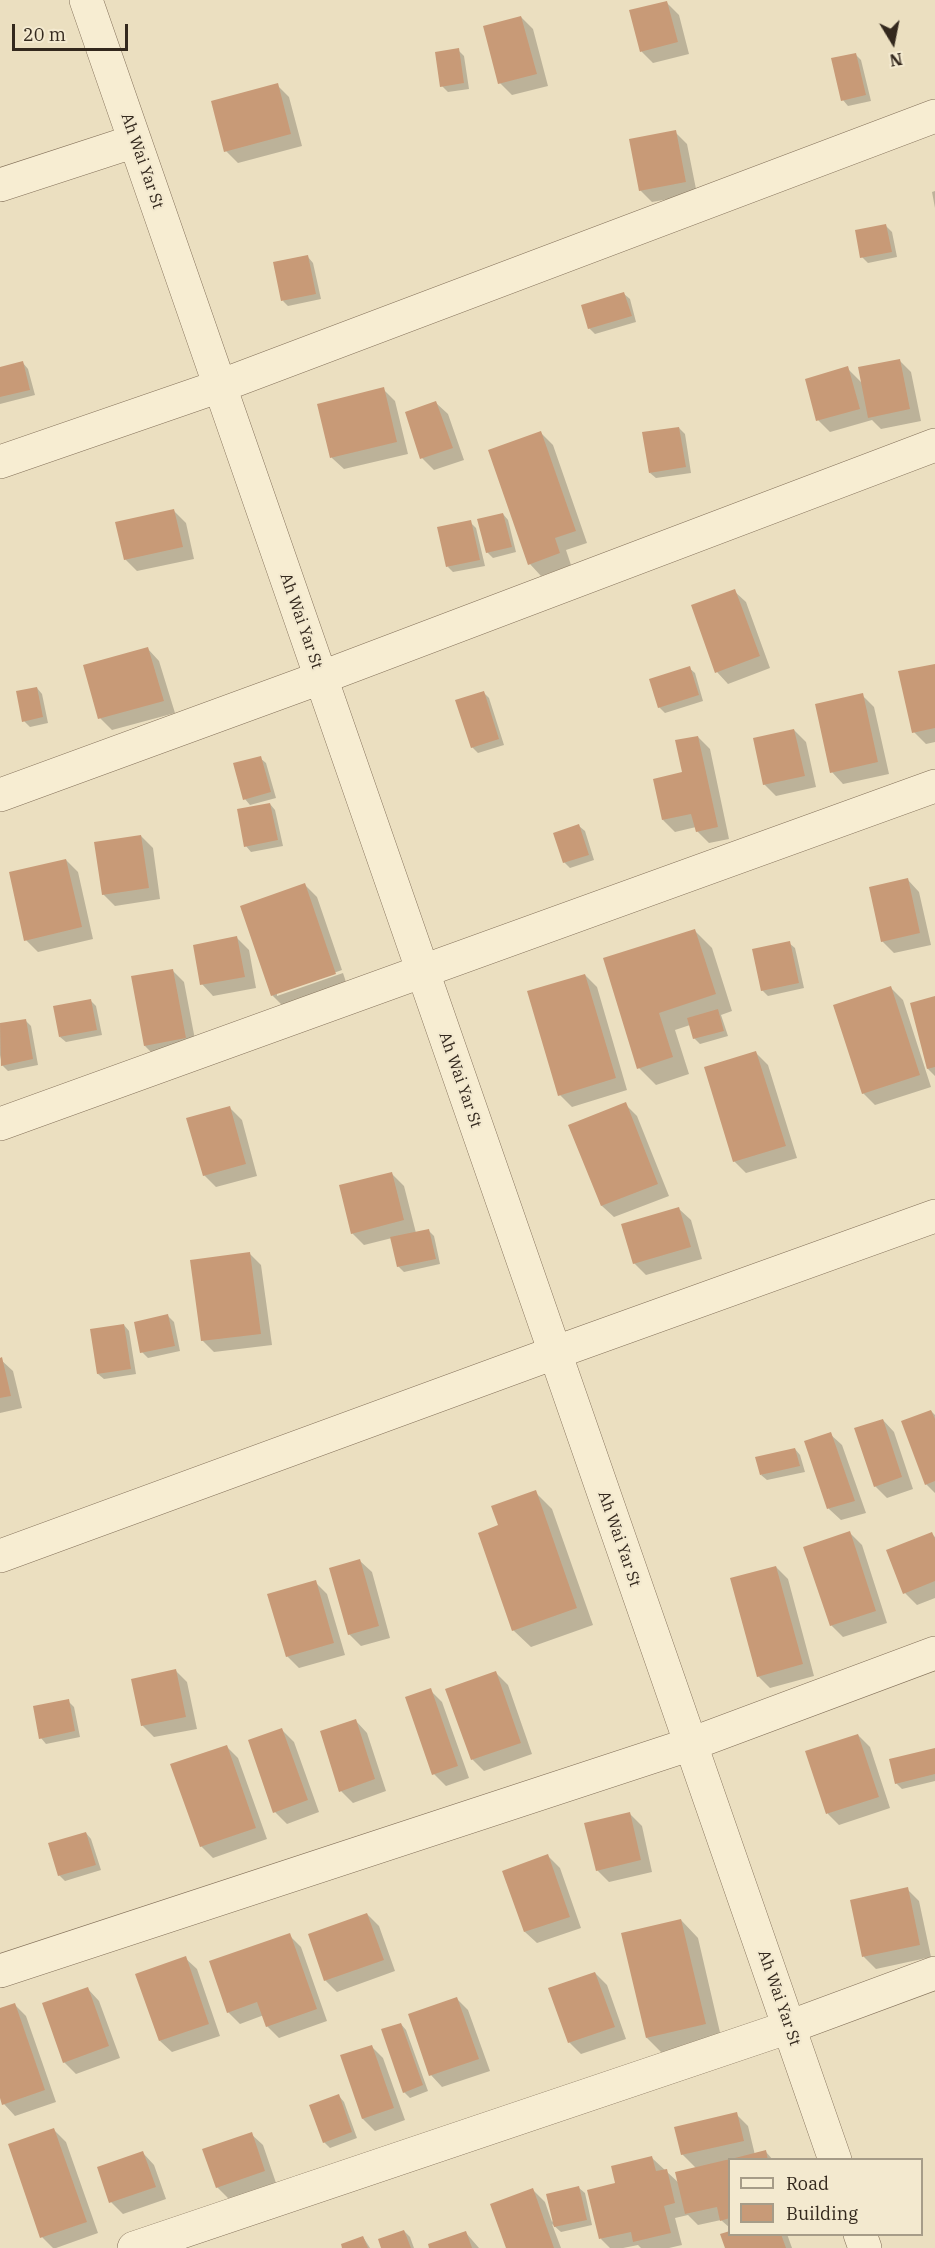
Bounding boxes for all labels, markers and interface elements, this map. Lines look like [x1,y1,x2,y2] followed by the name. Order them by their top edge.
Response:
[15,12,130,50] scale bar
[863,12,923,72] north arrow
[23,23,66,46] text: 20 m
[888,49,904,71] text: N
[117,111,167,211] street label: Ah Wai Yar St
[276,571,326,671] street label: Ah Wai Yar St
[435,1030,485,1130] street label: Ah Wai Yar St
[594,1489,644,1589] street label: Ah Wai Yar St
[754,1948,804,2048] street label: Ah Wai Yar St
[728,2158,923,2236] legend
[786,2172,829,2195] text: Road
[786,2202,858,2225] text: Building

